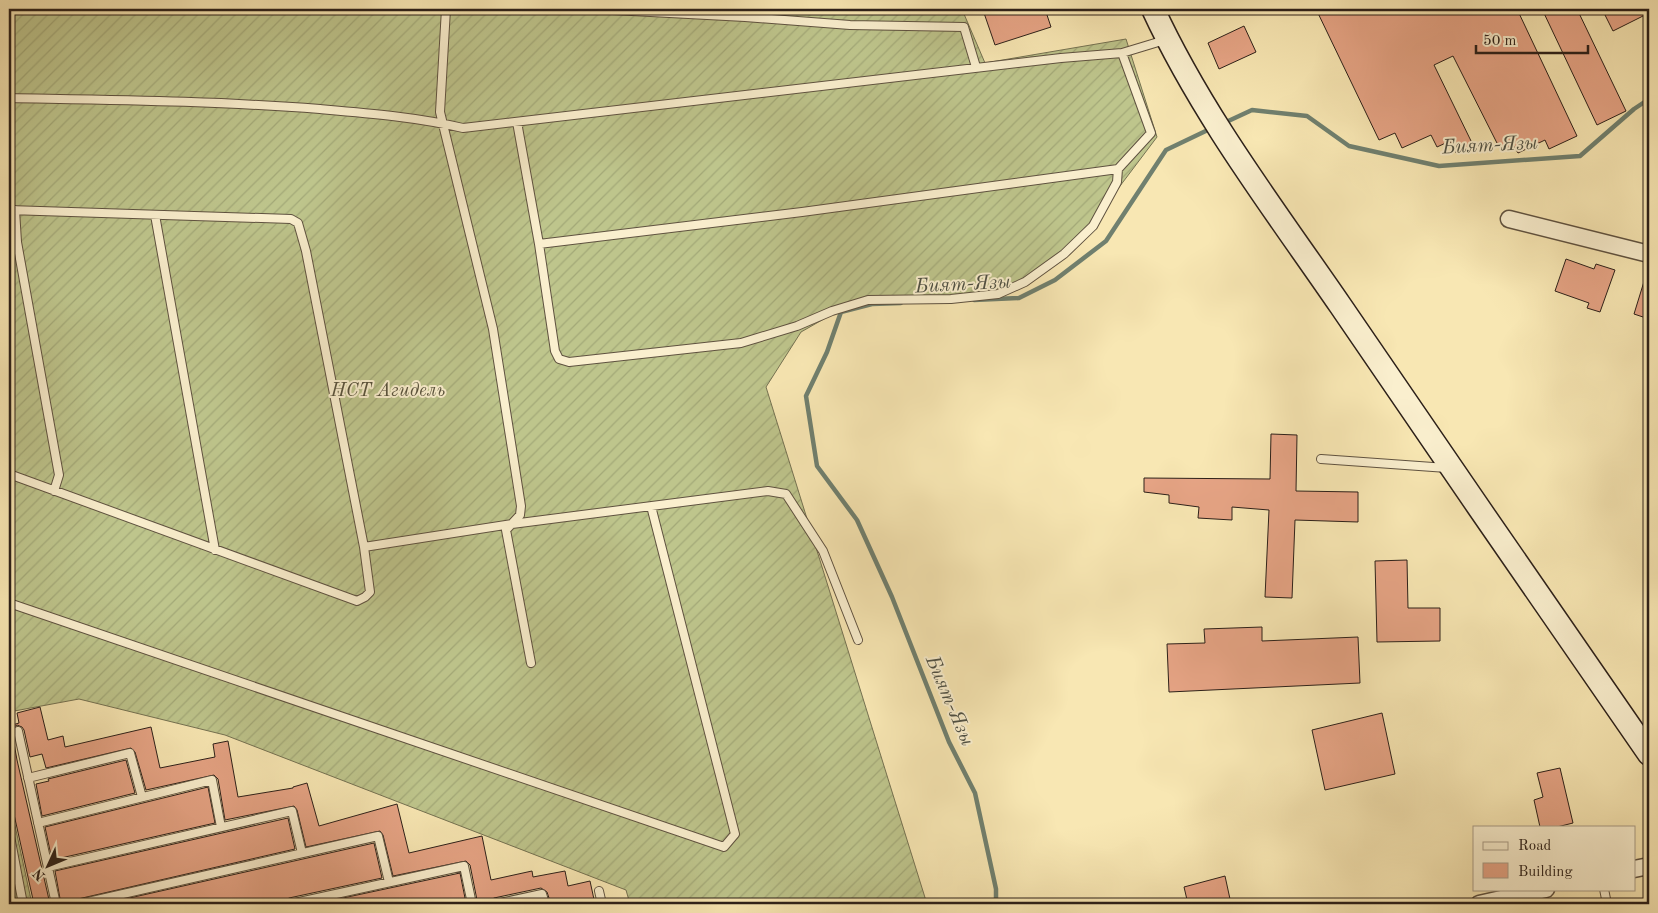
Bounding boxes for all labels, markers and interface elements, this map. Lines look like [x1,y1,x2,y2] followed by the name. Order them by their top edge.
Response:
[1476,22,1588,54] scale bar
[1483,34,1517,49] text: 50 m
[1441,133,1539,159] water label: Бият-Язы
[914,272,1012,298] water label: Бият-Язы
[330,382,445,401] park label: НСТ Агидель
[921,652,977,749] water label: Бият-Язы
[1473,826,1636,890] legend
[1518,839,1552,854] text: Road
[22,840,72,890] north arrow
[30,865,48,883] text: N
[1518,865,1573,880] text: Building

